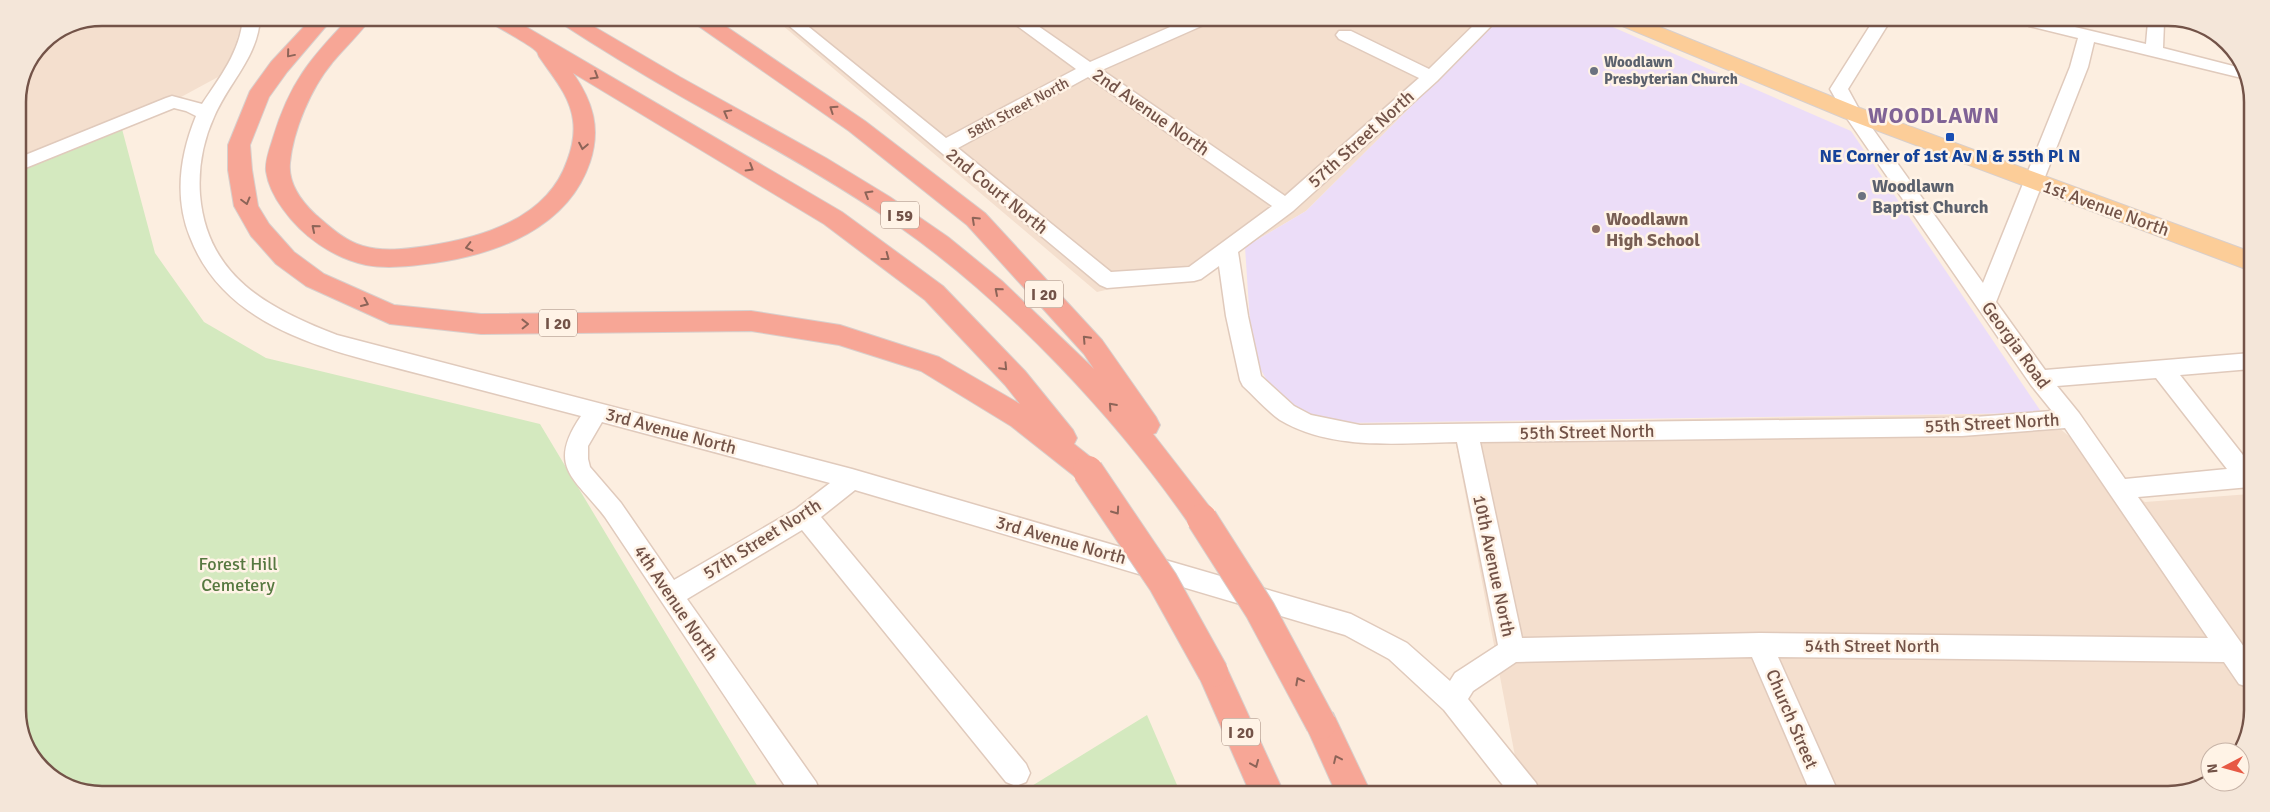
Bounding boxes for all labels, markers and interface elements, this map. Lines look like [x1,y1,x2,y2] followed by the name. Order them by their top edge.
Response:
[287,49,296,58] one-way arrow
[1604,53,1738,88] place label: Woodlawn Presbyterian Church
[1088,63,1214,161] street label: 2nd Avenue North
[1588,65,1600,77] marker: Woodlawn Presbyterian Church
[590,69,599,79] one-way arrow
[964,74,1072,142] street label: 58th Street North
[1303,86,1419,192] street label: 57th Street North
[1868,102,2000,129] district label: WOODLAWN
[829,106,839,115] one-way arrow
[723,109,732,119] one-way arrow
[1944,131,1956,143] marker: NE Corner of 1st Av N & 55th Pl N
[579,142,589,151] one-way arrow
[942,143,1052,239] street label: 2nd Court North
[1820,145,2080,167] place label: NE Corner of 1st Av N & 55th Pl N
[744,162,753,172] one-way arrow
[1872,175,1989,218] place label: Woodlawn Baptist Church
[2040,175,2172,241] street label: 1st Avenue North
[864,190,873,200] one-way arrow
[1856,190,1868,202] marker: Woodlawn Baptist Church
[240,197,251,206] one-way arrow
[881,202,919,228] road number: I 59
[1606,208,1700,251] place label: Woodlawn High School
[972,217,981,226] one-way arrow
[1590,223,1602,235] marker: Woodlawn High School
[312,225,321,234] one-way arrow
[464,241,473,252] one-way arrow
[880,251,890,260] one-way arrow
[1025,280,1063,308] road number: I 20
[994,287,1003,296] one-way arrow
[360,297,369,307] one-way arrow
[1977,297,2055,393] street label: Georgia Road
[539,309,577,336] road number: I 20
[522,319,529,329] one-way arrow
[1083,336,1092,345] one-way arrow
[998,361,1007,370] one-way arrow
[603,403,739,459] street label: 3rd Avenue North
[1109,403,1118,412] one-way arrow
[1924,408,2060,438] street label: 55th Street North
[1519,420,1655,444] street label: 55th Street North
[1468,493,1520,639] street label: 10th Avenue North
[699,494,825,584] street label: 57th Street North
[1110,505,1119,514] one-way arrow
[993,511,1129,569] street label: 3rd Avenue North
[629,541,723,665] street label: 4th Avenue North
[198,553,278,596] park label: Forest Hill Cemetery
[1804,635,1940,657] street label: 54th Street North
[1761,666,1823,772] street label: Church Street
[1295,678,1305,687] one-way arrow
[1222,719,1260,746] road number: I 20
[2200,742,2250,792] north arrow
[1333,755,1344,764] one-way arrow
[1249,759,1260,768] one-way arrow
[2204,763,2222,774] text: N

